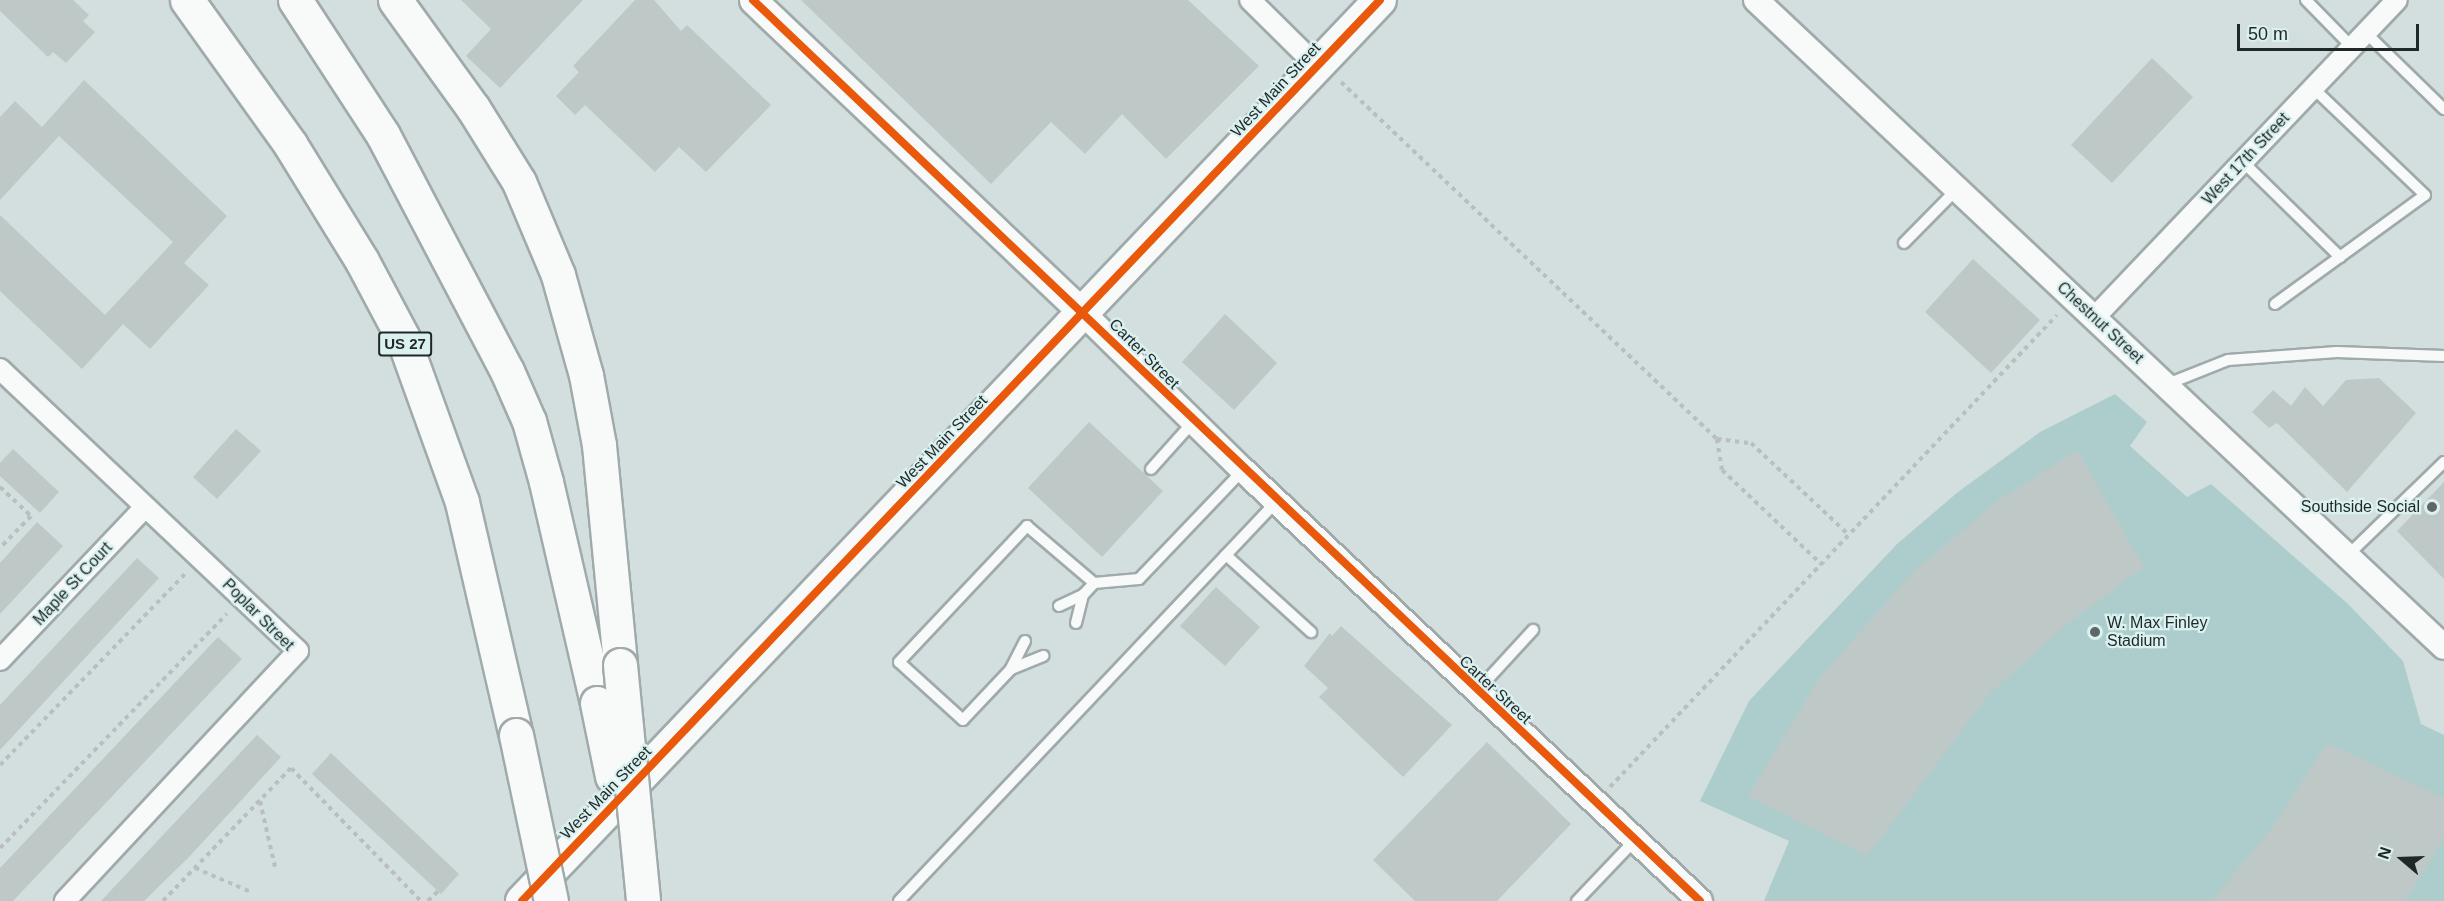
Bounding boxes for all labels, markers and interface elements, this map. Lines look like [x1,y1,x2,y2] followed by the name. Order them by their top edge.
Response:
[2240,12,2422,50] scale bar
[2248,24,2288,44] text: 50 m
[1227,39,1325,141] street label: West Main Street
[2198,109,2294,209] street label: West 17th Street
[2053,278,2147,368] street label: Chestnut Street
[1105,315,1183,393] street label: Carter Street
[378,332,432,356] road number: US 27
[893,391,991,493] street label: West Main Street
[2301,497,2420,517] place label: Southside Social
[2425,500,2439,514] marker: Southside Social
[30,538,116,630] street label: Maple St Court
[218,575,298,655] street label: Poplar Street
[2107,613,2207,651] place label: W. Max Finley Stadium
[2088,625,2102,639] marker: W. Max Finley Stadium
[1455,652,1535,728] street label: Carter Street
[557,742,655,844] street label: West Main Street
[2372,829,2432,889] north arrow
[2375,845,2394,861] text: N

